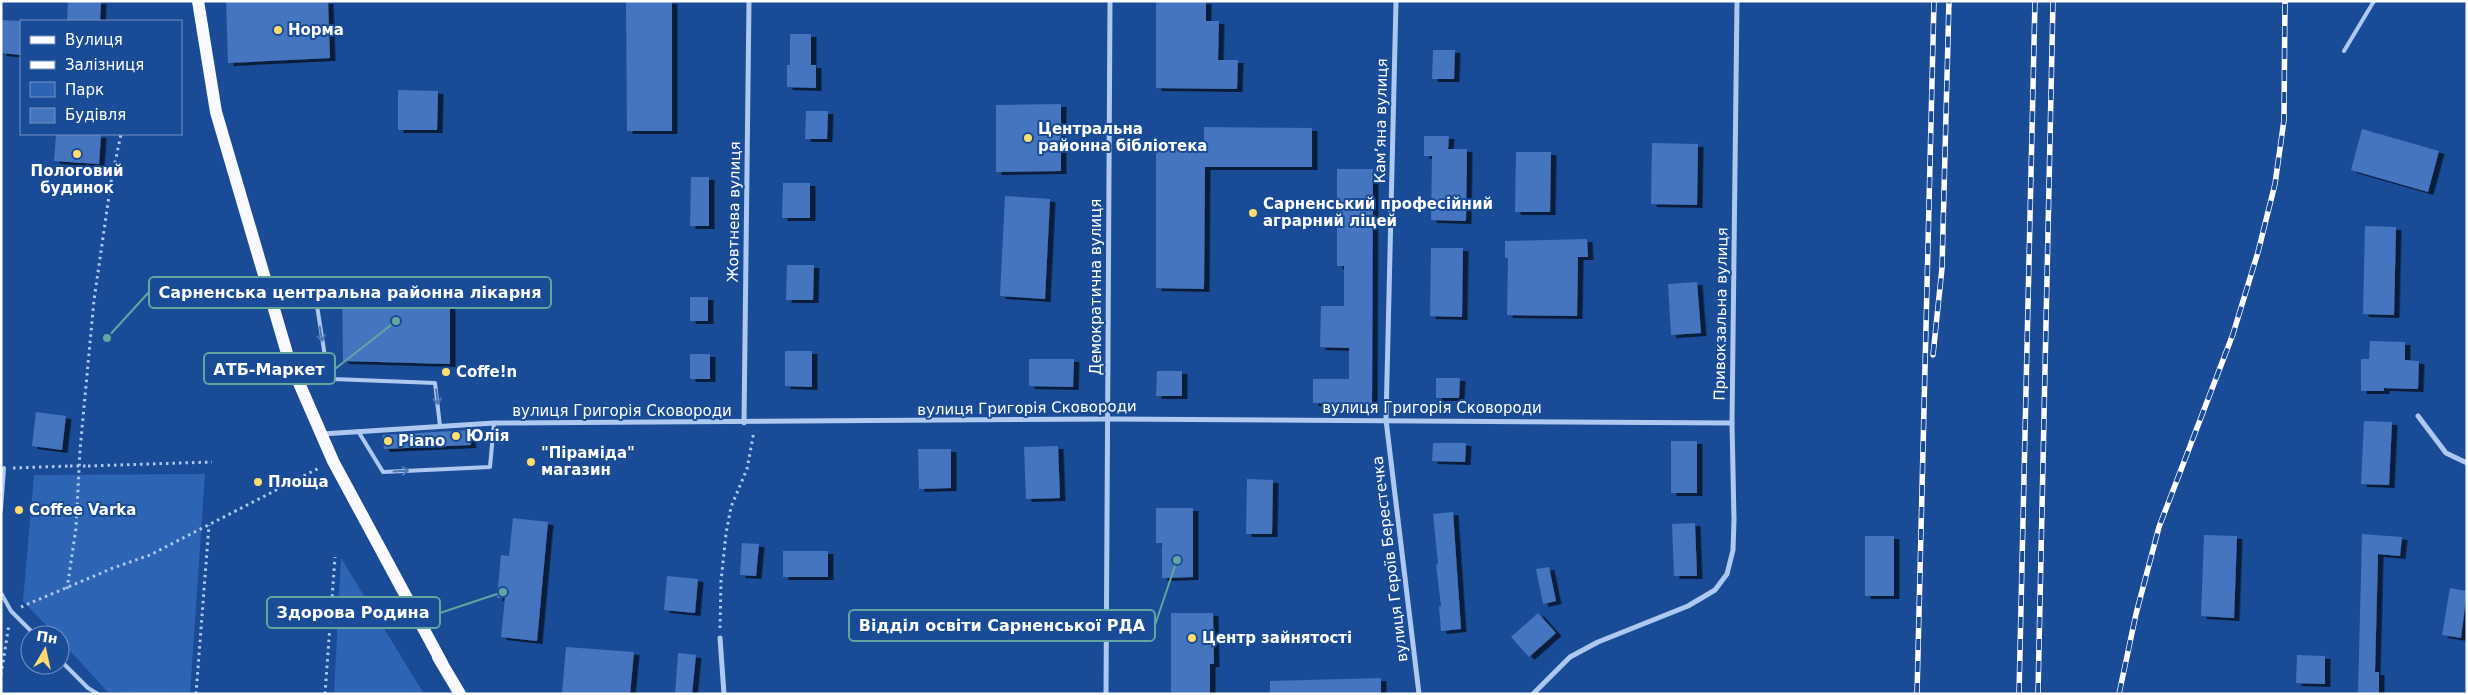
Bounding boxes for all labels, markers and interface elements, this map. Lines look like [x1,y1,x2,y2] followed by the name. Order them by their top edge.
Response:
[20,20,182,135] legend
[288,21,344,39] place label: Норма
[272,24,284,36] marker: Норма
[65,31,123,49] text: Вулиця
[65,56,144,74] text: Залізниця
[1371,58,1391,184] street label: Камʼяна вулиця
[65,81,104,99] text: Парк
[65,106,126,124] text: Будівля
[1038,120,1207,155] place label: Центральна районна бібліотека
[1022,132,1034,144] marker: Центральна районна бібліотека
[724,141,744,283] street label: Жовтнева вулиця
[71,148,83,160] marker: Пологовий будинок
[31,162,123,197] place label: Пологовий будинок
[1263,195,1493,230] place label: Сарненський професійний аграрний ліцей
[1087,199,1105,375] street label: Демократична вулиця
[1247,207,1259,219] marker: Сарненський професійний аграрний ліцей
[1710,227,1732,401] street label: Привокзальна вулиця
[149,277,551,308] callout: Сарненська центральна районна лікарня
[159,283,541,302] text: Сарненська центральна районна лікарня
[317,326,327,342] one-way arrow
[204,353,335,384] callout: АТБ-Маркет
[213,360,325,379] text: АТБ-Маркет
[456,363,517,381] place label: Coffe!n
[440,366,452,378] marker: Coffe!n
[432,389,442,405] one-way arrow
[917,397,1137,419] street label: вулиця Григорія Сковороди
[1322,399,1542,417] street label: вулиця Григорія Сковороди
[512,402,732,420] street label: вулиця Григорія Сковороди
[466,427,509,445] place label: Юлія
[450,430,462,442] marker: Юлія
[398,432,445,450] place label: Piano
[382,435,394,447] marker: Piano
[541,444,635,479] place label: "Піраміда" магазин
[1368,455,1412,663] street label: вулиця Героїв Берестечка
[525,456,537,468] marker: "Піраміда" магазин
[393,467,409,476] one-way arrow
[268,473,329,491] place label: Площа
[252,476,264,488] marker: Площа
[29,501,136,519] place label: Coffee Varka
[13,504,25,516] marker: Coffee Varka
[267,597,440,628] callout: Здорова Родина
[277,603,429,622] text: Здорова Родина
[849,610,1155,641] callout: Відділ освіти Сарненської РДА
[859,616,1146,635] text: Відділ освіти Сарненської РДА
[20,625,70,675] north arrow
[35,628,59,647] text: Пн
[1202,629,1352,647] place label: Центр зайнятості
[1186,632,1198,644] marker: Центр зайнятості

